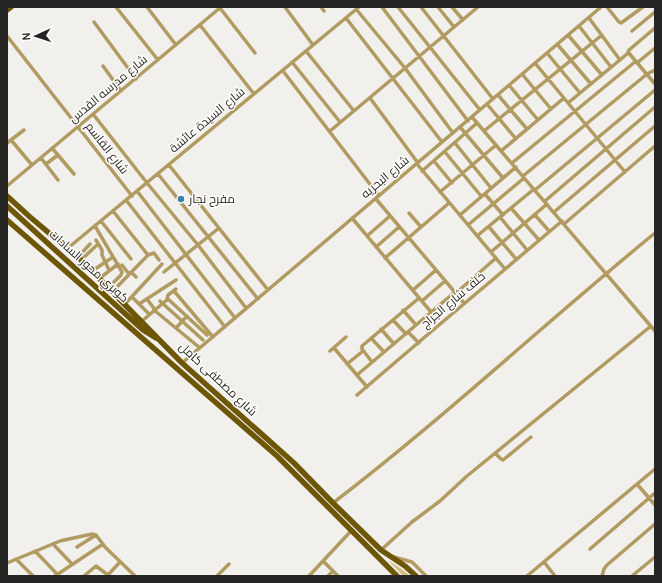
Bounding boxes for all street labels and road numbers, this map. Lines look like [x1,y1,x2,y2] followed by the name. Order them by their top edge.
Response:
[66,52,151,127] street label: شارع مدرسه القدس
[167,84,249,157] street label: شارع السيدة عائشة
[81,119,132,178] street label: شارع القاسم
[358,153,413,203] street label: شارع البحريه
[45,227,131,307] street label: كوبري محور السادات
[418,269,489,332] street label: خلف شارع الجراج
[175,339,260,420] street label: شارع مصطفى كامل

